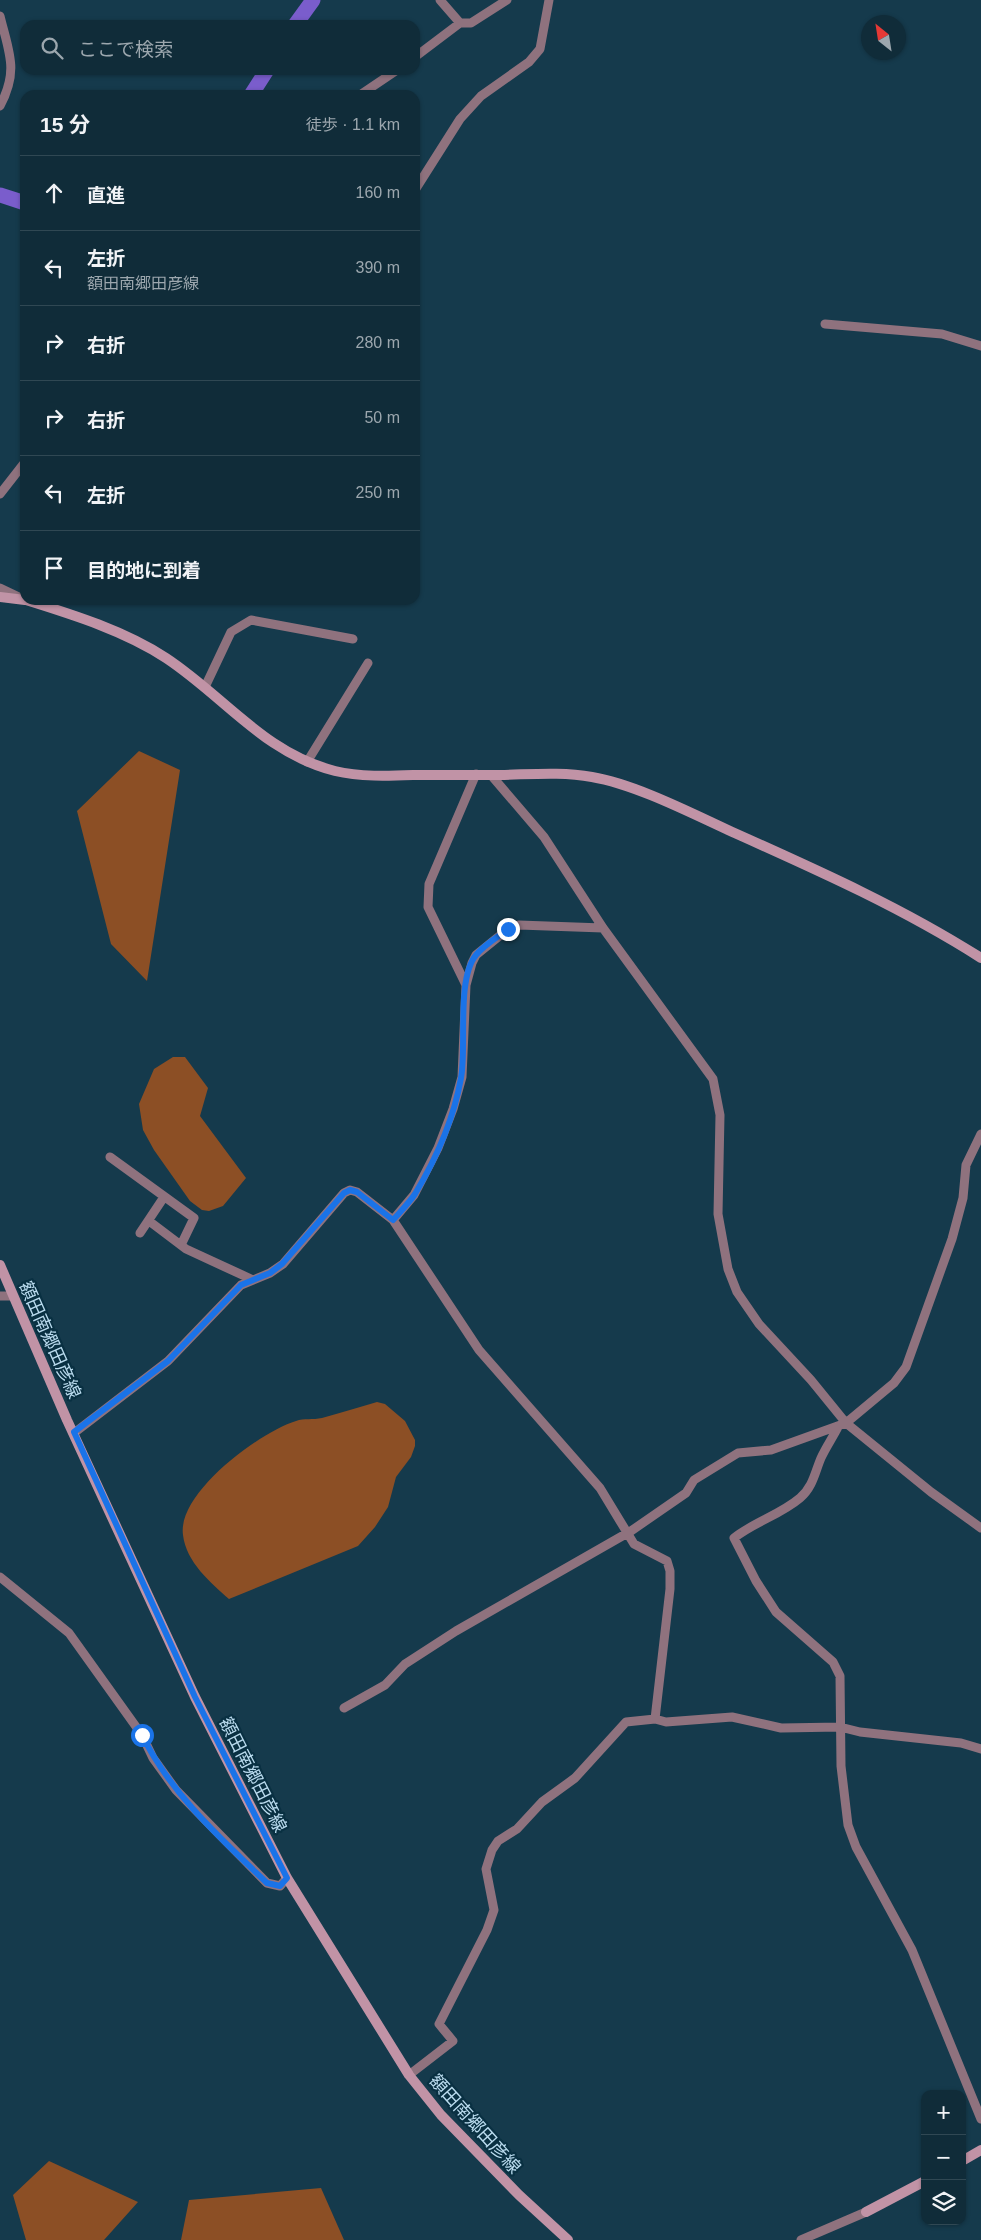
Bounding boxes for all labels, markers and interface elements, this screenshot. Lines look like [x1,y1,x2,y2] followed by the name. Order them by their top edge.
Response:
[861,15,906,60] north arrow
[20,20,420,75] search box
[38,34,66,62] icon: search
[78,39,173,60] text: ここで検索
[40,113,90,136] text: 15 分
[306,116,400,133] text: 徒歩 · 1.1 km
[40,179,68,207] icon: ahead
[356,184,400,201] text: 160 m
[87,185,125,206] text: 直進
[87,248,125,269] text: 左折
[40,254,68,282] icon: left
[356,259,400,276] text: 390 m
[87,275,199,292] text: 額田南郷田彦線
[40,329,68,357] icon: right
[356,334,400,351] text: 280 m
[87,335,125,356] text: 右折
[40,404,68,432] icon: right
[364,409,400,426] text: 50 m
[87,410,125,431] text: 右折
[40,479,68,507] icon: left
[356,484,400,501] text: 250 m
[87,485,125,506] text: 左折
[40,554,68,582] icon: arrive
[87,560,201,581] text: 目的地に到着
[497,918,520,941] route end
[15,1278,85,1402] street label: 額田南郷田彦線
[215,1714,291,1836] street label: 額田南郷田彦線
[131,1724,154,1747] route start
[425,2070,525,2178] street label: 額田南郷田彦線
[921,2090,966,2225] map controls
[921,2090,966,2135] button: +
[921,2135,966,2180] button: −
[921,2180,966,2225] button: layers

